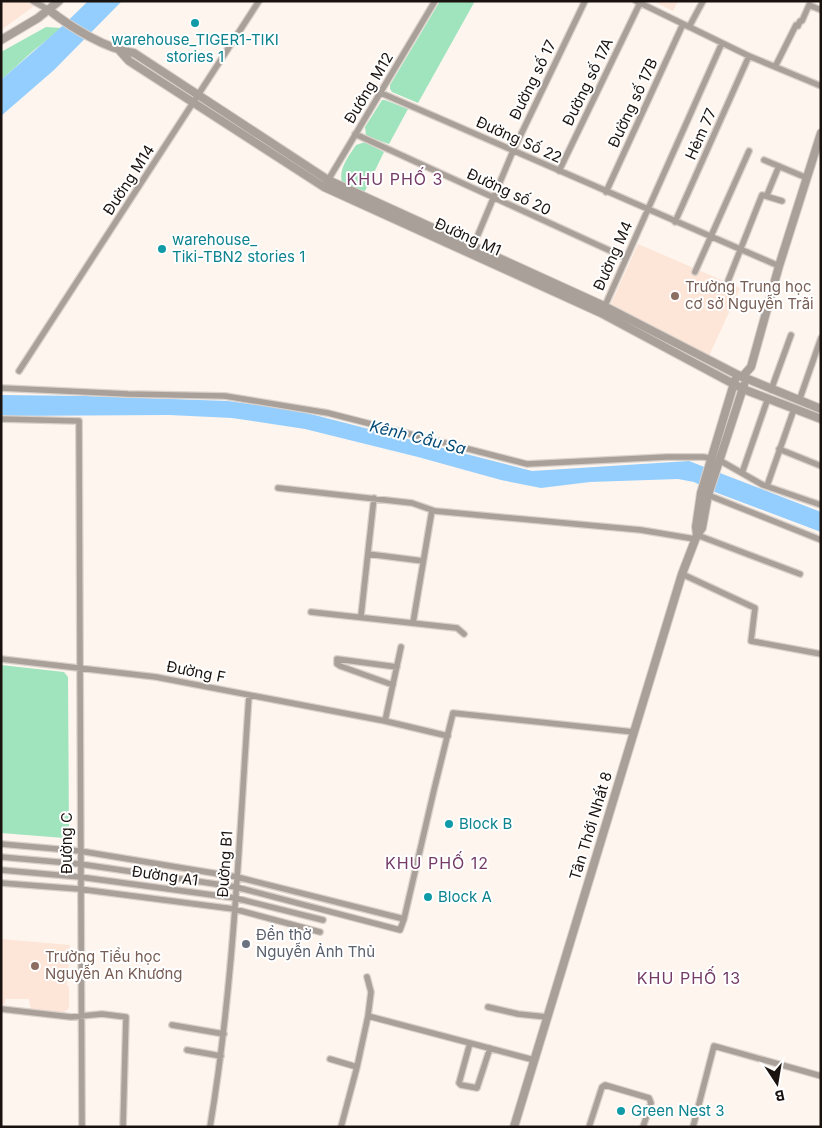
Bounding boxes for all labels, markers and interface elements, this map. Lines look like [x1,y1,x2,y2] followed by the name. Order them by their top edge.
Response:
[189,17,201,29] marker: warehouse_TIGER1-TIKI stories 1
[111,30,279,66] place label: warehouse_TIGER1-TIKI stories 1
[558,35,617,129] street label: Đường số 17A
[505,37,560,123] street label: Đường số 17
[340,49,397,127] street label: Đướng M12
[604,55,662,150] street label: Đường số 17B
[681,105,720,163] street label: Hẻm 77
[473,112,565,167] street label: Đường Số 22
[99,141,158,219] street label: Đường M14
[464,164,554,219] street label: Đường số 20
[347,167,443,189] district label: KHU PHỐ 3
[432,214,504,260] street label: Đường M1
[589,218,636,293] street label: Đường M4
[172,230,305,266] place label: warehouse_ Tiki-TBN2 stories 1
[156,243,168,255] marker: warehouse_ Tiki-TBN2 stories 1
[685,277,814,313] place label: Trường Trung học cơ sở Nguyễn Trãi
[669,290,681,302] marker: Trường Trung học cơ sở Nguyễn Trãi
[368,415,468,459] water label: Kênh Cầu Sa
[165,656,227,687] street label: Đường F
[565,769,616,882] street label: Tân Thới Nhất 8
[57,812,76,874] street label: Đường C
[459,814,512,833] place label: Block B
[443,818,455,830] marker: Block B
[213,830,236,898] street label: Đường B1
[385,851,489,873] district label: KHU PHỐ 12
[131,861,199,890] street label: Đường A1
[438,887,492,906] place label: Block A
[422,891,434,903] marker: Block A
[256,925,375,961] place label: Đền thờ Nguyễn Ảnh Thủ
[240,938,252,950] marker: Đền thờ Nguyễn Ảnh Thủ
[45,947,183,983] place label: Trường Tiểu học Nguyễn An Khương
[29,960,41,972] marker: Trường Tiểu học Nguyễn An Khương
[637,966,741,988] district label: KHU PHỐ 13
[752,1058,802,1108] north arrow
[774,1087,786,1105] text: B
[631,1101,725,1120] place label: Green Nest 3
[615,1105,627,1117] marker: Green Nest 3

